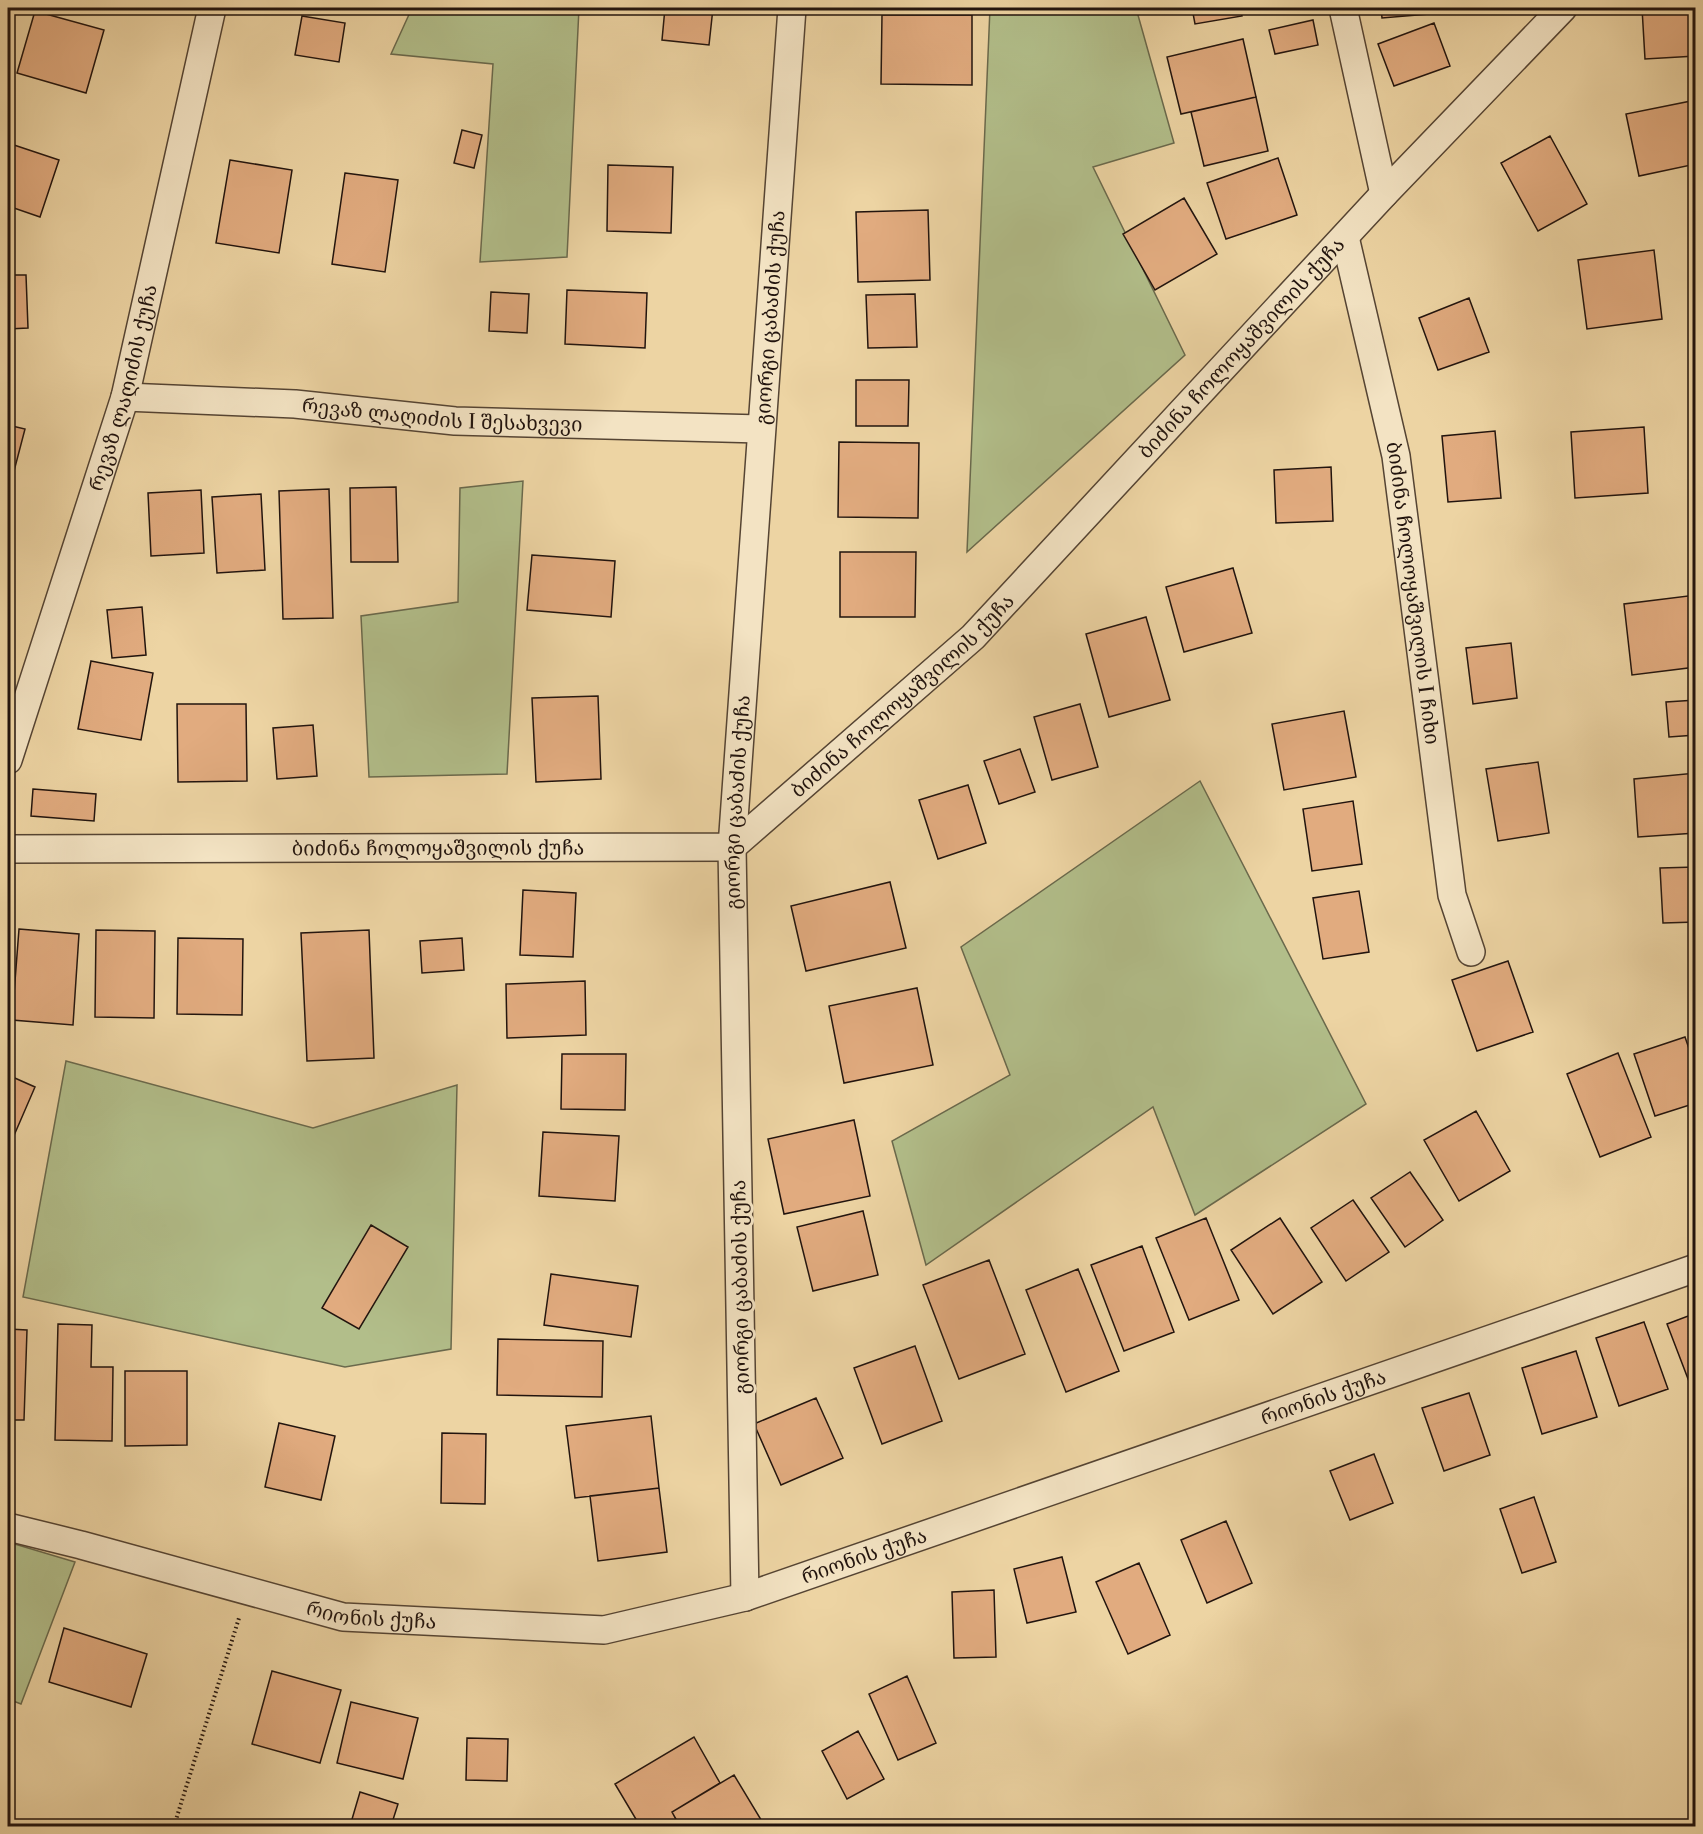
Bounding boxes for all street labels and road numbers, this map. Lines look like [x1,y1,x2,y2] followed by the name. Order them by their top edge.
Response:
[750,209,790,426] street label: გიორგი ცაბაძის ქუჩა
[1133,233,1349,463] street label: ბიძინა ჩოლოყაშვილის ქუჩა
[84,282,162,494] street label: რევაზ ლაღიძის ქუჩა
[301,393,583,436] street label: რევაზ ლაღიძის I შესახვევი
[1381,439,1445,746] street label: ბიძინა ჩოლოყაშვილის I ჩიხი
[786,589,1019,802] street label: ბიძინა ჩოლოყაშვილის ქუჩა
[720,694,755,910] street label: გიორგი ცაბაძის ქუჩა
[292,835,584,860] street label: ბიძინა ჩოლოყაშვილის ქუჩა
[726,1179,754,1395] street label: გიორგი ცაბაძის ქუჩა
[1258,1364,1389,1430] street label: რიონის ქუჩა
[798,1523,930,1589] street label: რიონის ქუჩა
[304,1596,437,1634] street label: რიონის ქუჩა

